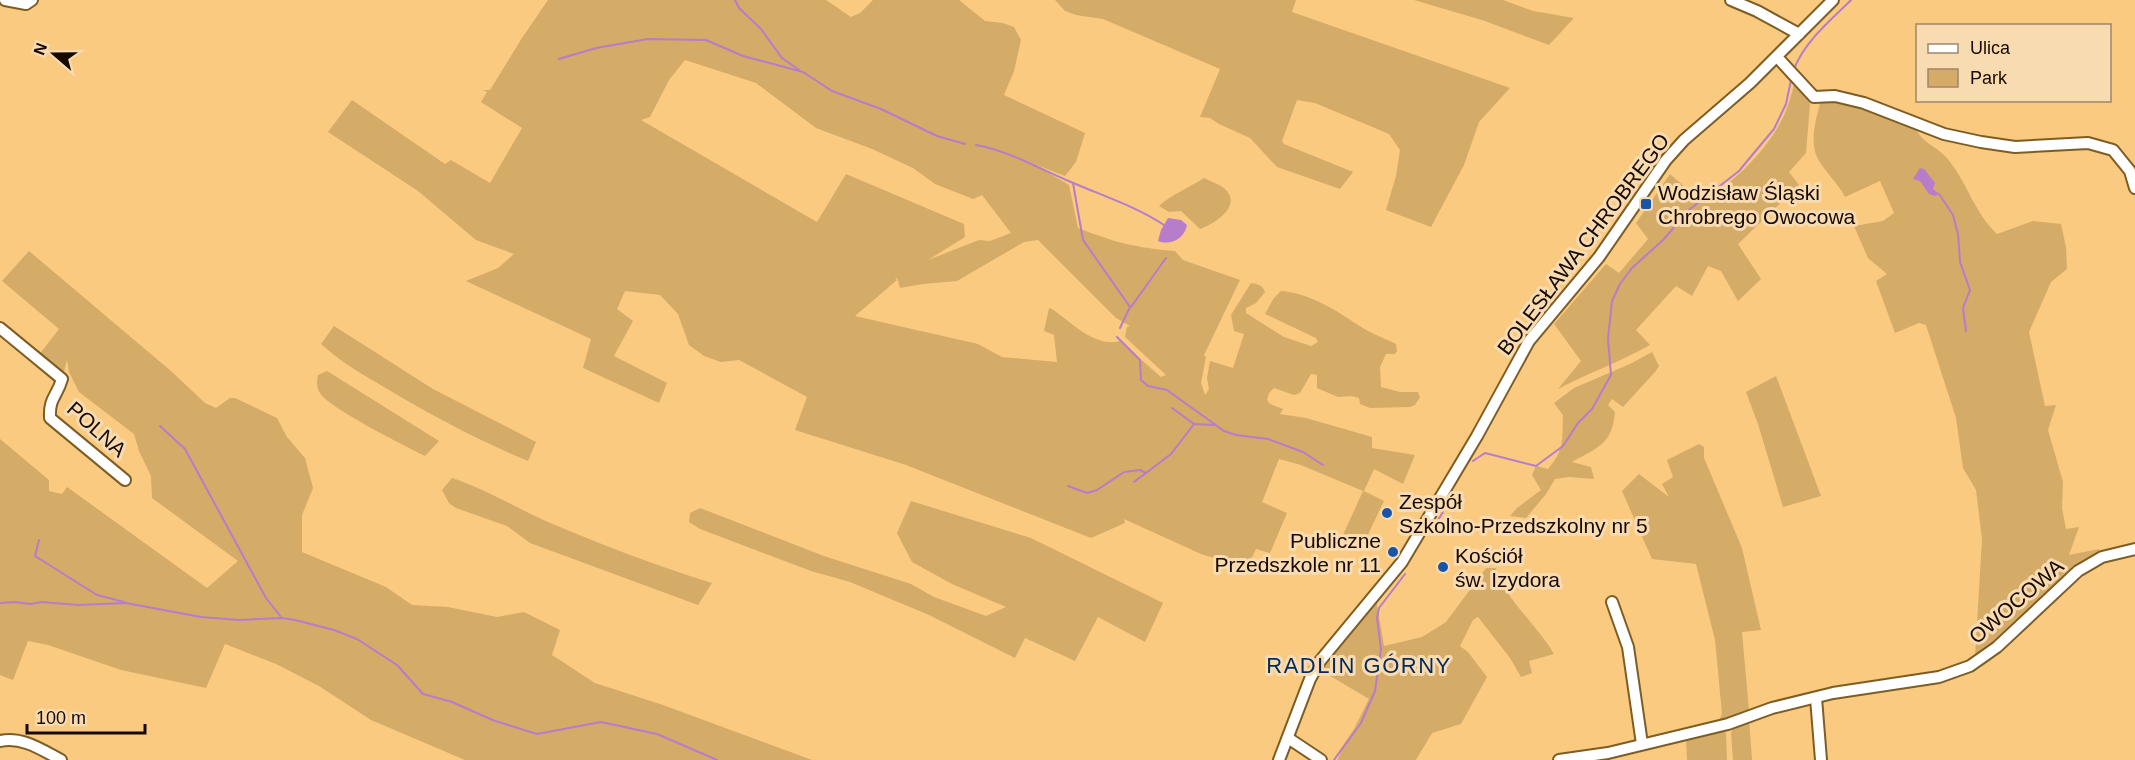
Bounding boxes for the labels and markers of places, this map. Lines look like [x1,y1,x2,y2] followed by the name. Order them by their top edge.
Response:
[1658,181,1856,228] place label: Wodzisław Śląski Chrobrego Owocowa
[1639,197,1653,211] marker: Wodzisław Śląski Chrobrego Owocowa
[1399,490,1648,537] place label: Zespół Szkolno-Przedszkolny nr 5
[1380,506,1394,520] marker: Zespół Szkolno-Przedszkolny nr 5
[1214,529,1381,576] place label: Publiczne Przedszkole nr 11
[1455,544,1560,591] place label: Kościół św. Izydora
[1386,545,1400,559] marker: Publiczne Przedszkole nr 11
[1436,560,1450,574] marker: Kościół św. Izydora

